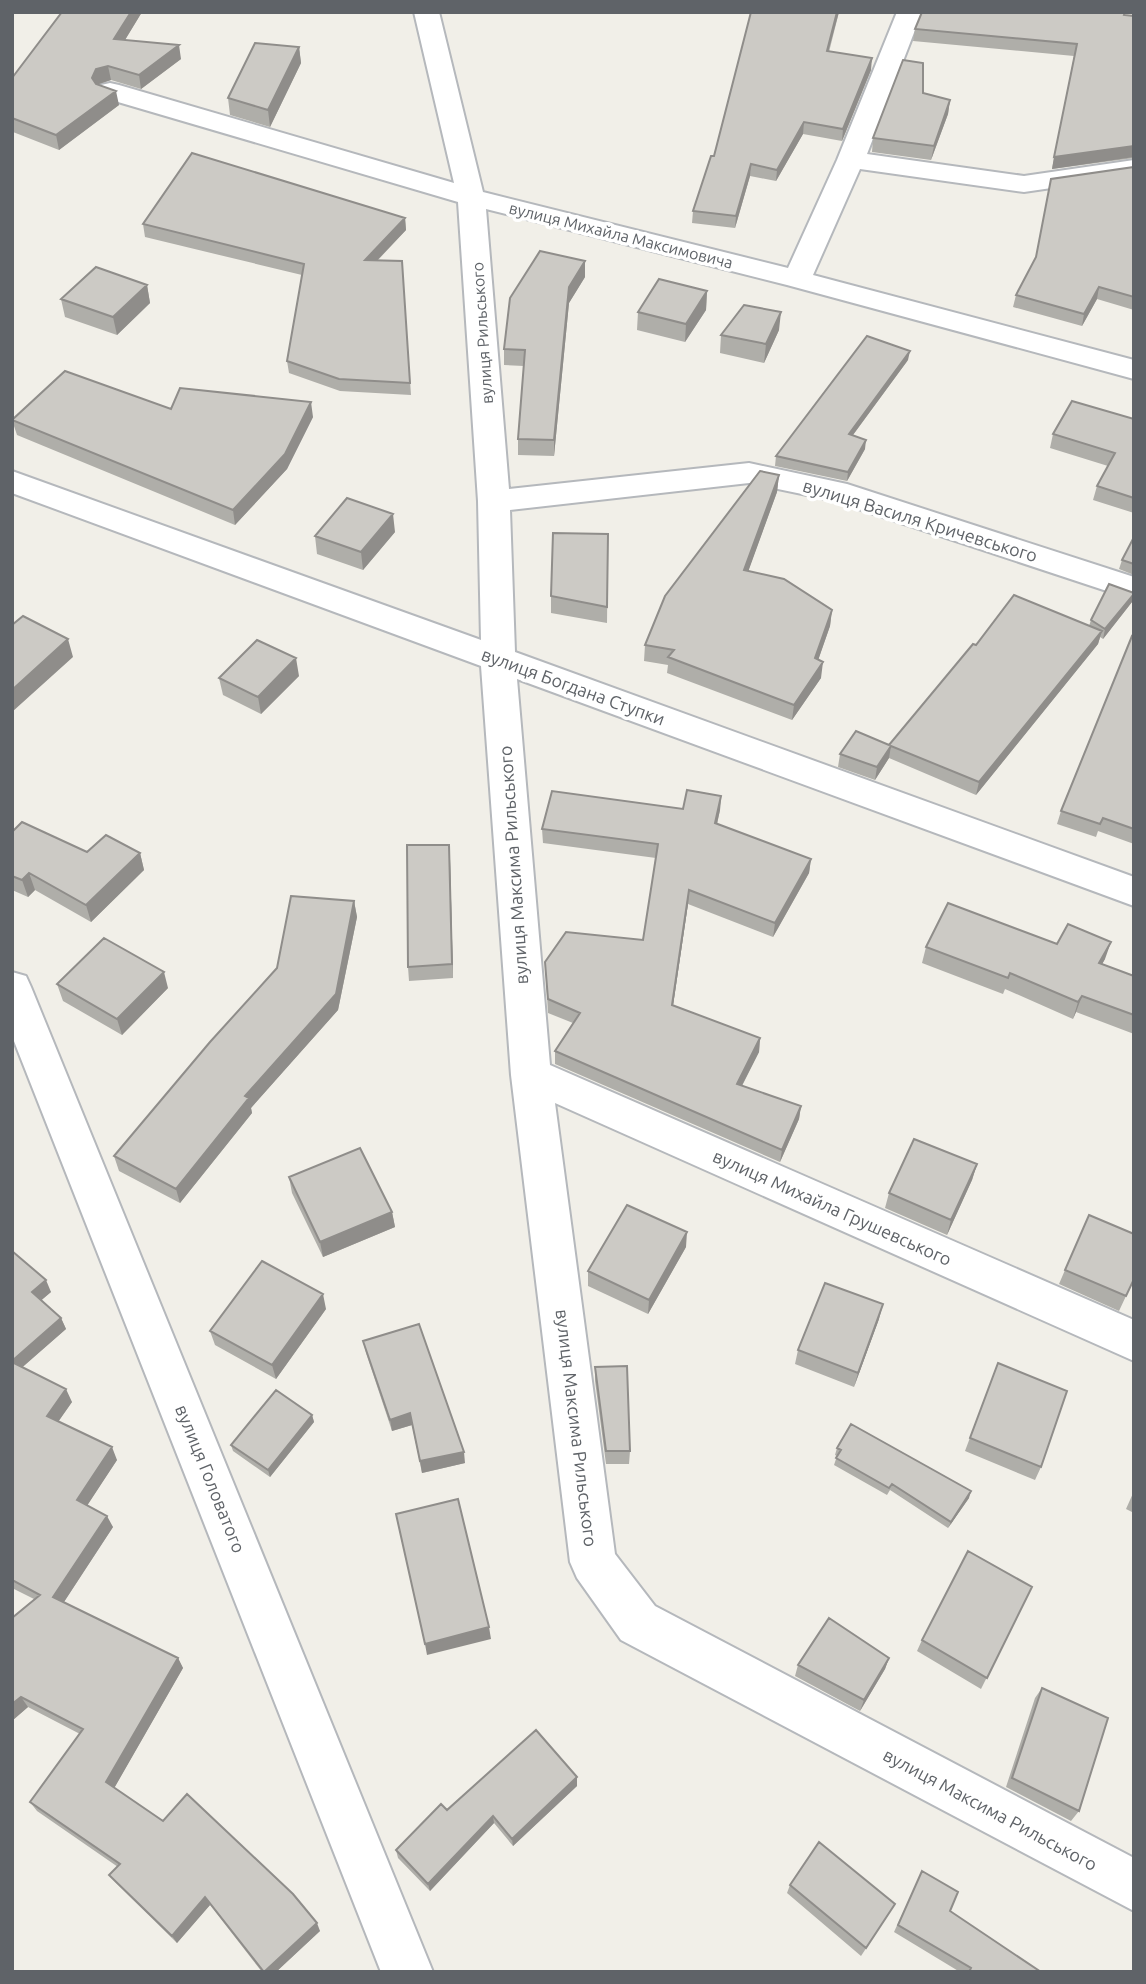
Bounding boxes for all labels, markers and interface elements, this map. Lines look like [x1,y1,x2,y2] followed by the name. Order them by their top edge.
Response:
[507,198,735,272] street label: вулиця Михайла Максимовича
[468,261,496,405] street label: вулиця Рильського
[801,475,1040,565] street label: вулиця Василя Кричевського
[479,644,668,729] street label: вулиця Богдана Ступки
[495,745,531,985] street label: вулиця Максима Рильського
[710,1145,955,1269] street label: вулиця Михайла Грушевського
[552,1308,602,1548] street label: вулиця Максима Рильського
[172,1402,250,1556] street label: вулиця Головатого
[880,1744,1101,1874] street label: вулиця Максима Рильського

